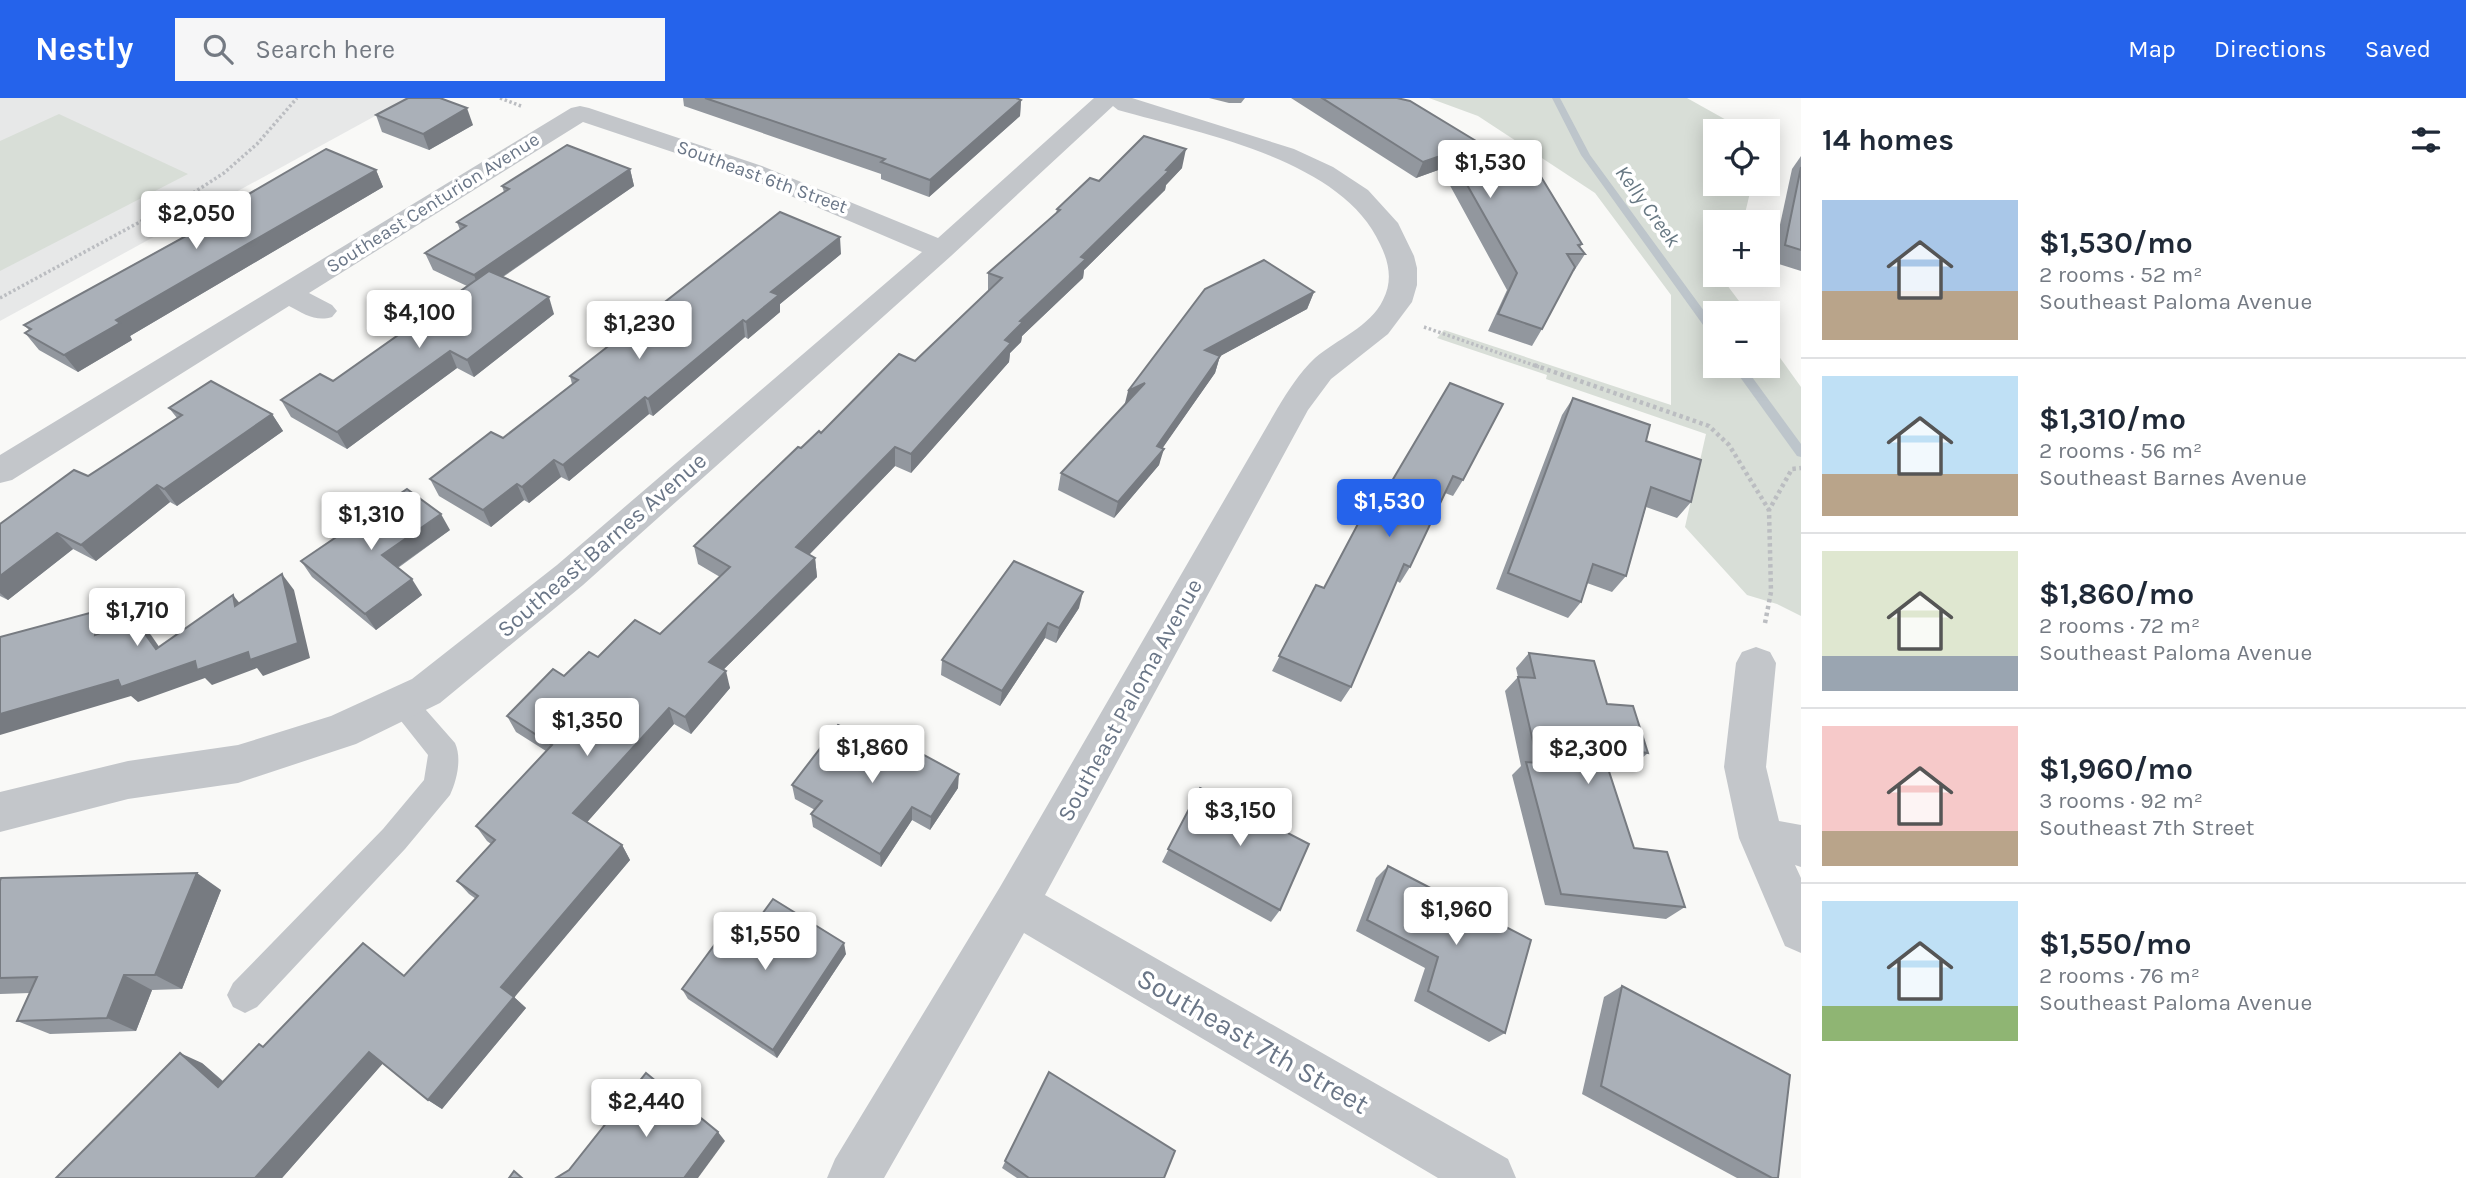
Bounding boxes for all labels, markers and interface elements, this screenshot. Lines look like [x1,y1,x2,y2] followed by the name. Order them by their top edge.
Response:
[175,18,665,81] search box
[35,30,133,68] text: Nestly
[199,30,237,68] icon: search
[255,34,395,65] text: Search here
[2128,35,2176,63] text: Map
[2214,35,2327,63] text: Directions
[2365,35,2431,63] text: Saved
[1703,119,1780,378] map controls
[1703,119,1780,196] button: locate
[2407,121,2445,159] icon: filters
[1822,122,1954,158] text: 14 homes
[323,128,543,278] street label: Southeast Centurion Avenue
[674,136,850,218] street label: Southeast 6th Street
[1433,140,1547,200] pin: $1,530
[1454,149,1526,176] text: $1,530
[1611,161,1686,251] water label: Kelly Creek
[139,192,253,251] pin: $2,050
[157,200,235,227] text: $2,050
[1703,210,1780,287] button: +
[2039,225,2193,261] text: $1,530/mo
[1878,228,1962,312] icon: home
[2039,261,2202,288] text: 2 rooms · 52 m²
[2039,288,2312,315] text: Southeast Paloma Avenue
[362,290,476,350] pin: $4,100
[383,299,455,326] text: $4,100
[1703,301,1780,378] button: −
[582,302,696,361] pin: $1,230
[603,310,675,337] text: $1,230
[2039,401,2186,437] text: $1,310/mo
[1878,404,1962,488] icon: home
[2039,437,2202,464] text: 2 rooms · 56 m²
[492,447,712,643] street label: Southeast Barnes Avenue
[2039,464,2307,491] text: Southeast Barnes Avenue
[1332,480,1446,539] pin: $1,530
[1353,488,1425,515] text: $1,530
[314,492,428,552] pin: $1,310
[338,501,404,528] text: $1,310
[1052,574,1208,826] street label: Southeast Paloma Avenue
[2039,576,2194,612] text: $1,860/mo
[1878,579,1962,663] icon: home
[80,588,194,648] pin: $1,710
[105,597,169,624] text: $1,710
[2039,612,2200,639] text: 2 rooms · 72 m²
[2039,639,2312,666] text: Southeast Paloma Avenue
[530,698,644,758] pin: $1,350
[551,707,623,734] text: $1,350
[815,726,929,785] pin: $1,860
[1531,726,1645,786] pin: $2,300
[835,734,909,761] text: $1,860
[1549,735,1627,762] text: $2,300
[2039,751,2193,787] text: $1,960/mo
[1878,754,1962,838] icon: home
[2039,787,2203,814] text: 3 rooms · 92 m²
[1183,788,1297,848] pin: $3,150
[1204,797,1276,824] text: $3,150
[2039,814,2255,841] text: Southeast 7th Street
[1399,888,1513,947] pin: $1,960
[1420,896,1492,923] text: $1,960
[708,912,822,972] pin: $1,550
[729,921,801,948] text: $1,550
[2039,926,2191,962] text: $1,550/mo
[1878,929,1962,1013] icon: home
[1131,961,1375,1121] street label: Southeast 7th Street
[2039,962,2200,989] text: 2 rooms · 76 m²
[2039,989,2312,1016] text: Southeast Paloma Avenue
[589,1080,703,1139] pin: $2,440
[607,1088,685,1115] text: $2,440

